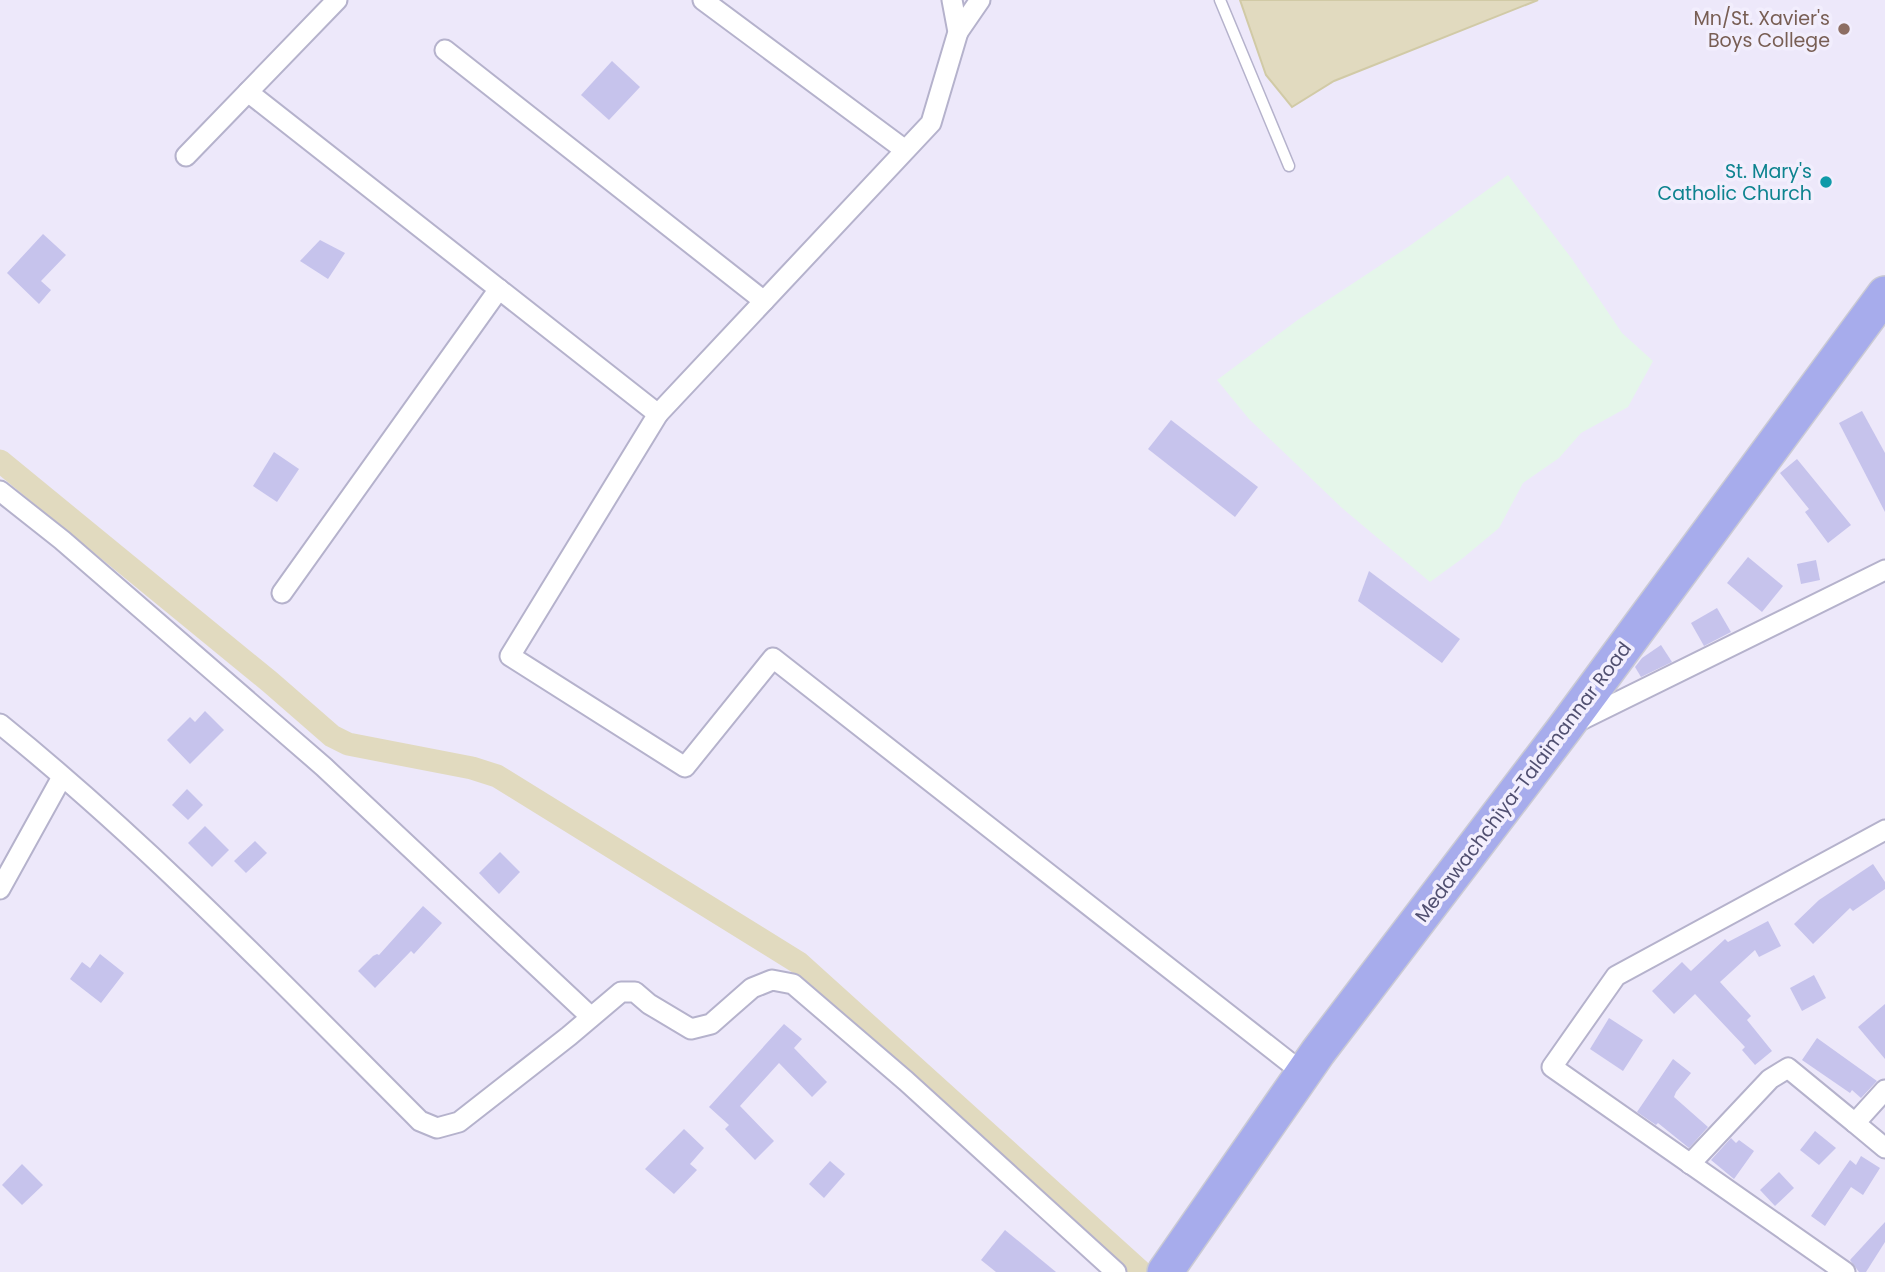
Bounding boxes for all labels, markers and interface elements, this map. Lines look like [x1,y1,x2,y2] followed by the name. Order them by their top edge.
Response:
[1694,5,1830,54] place label: Mn/St. Xavier's Boys College
[1836,21,1852,37] marker: Mn/St. Xavier's Boys College
[1658,158,1812,207] place label: St. Mary's Catholic Church
[1818,174,1834,190] marker: St. Mary's Catholic Church
[1408,636,1638,928] street label: Medawachchiya-Talaimannar Road

